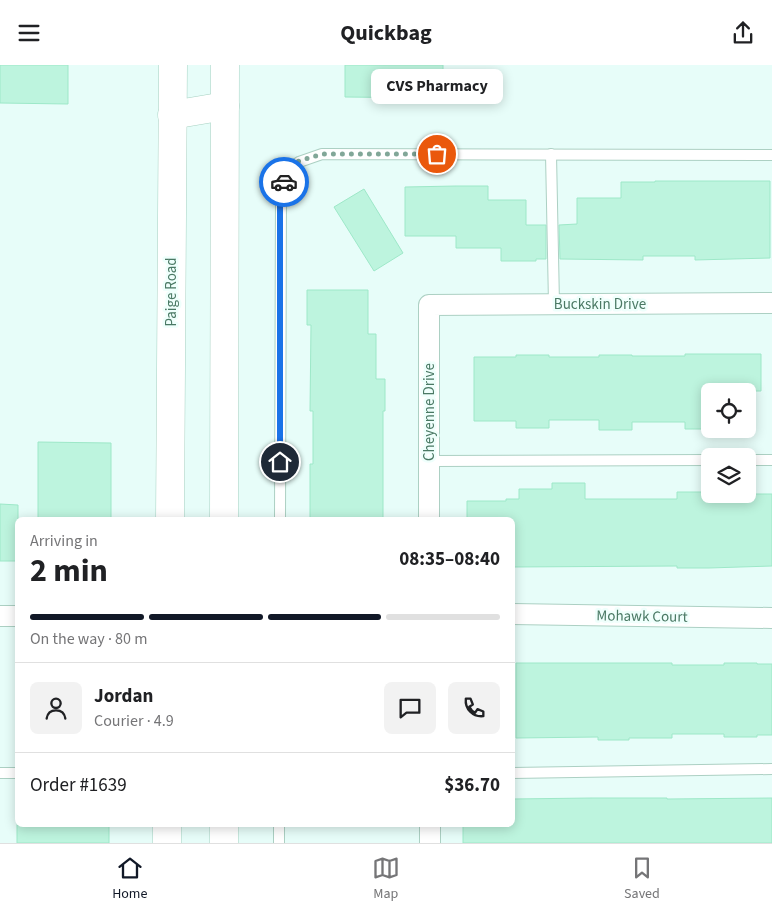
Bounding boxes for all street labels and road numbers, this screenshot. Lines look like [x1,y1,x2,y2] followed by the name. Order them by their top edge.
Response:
[161,257,182,327] street label: Paige Road
[554,294,646,315] street label: Buckskin Drive
[419,363,440,461] street label: Cheyenne Drive
[596,605,688,628] street label: Mohawk Court

